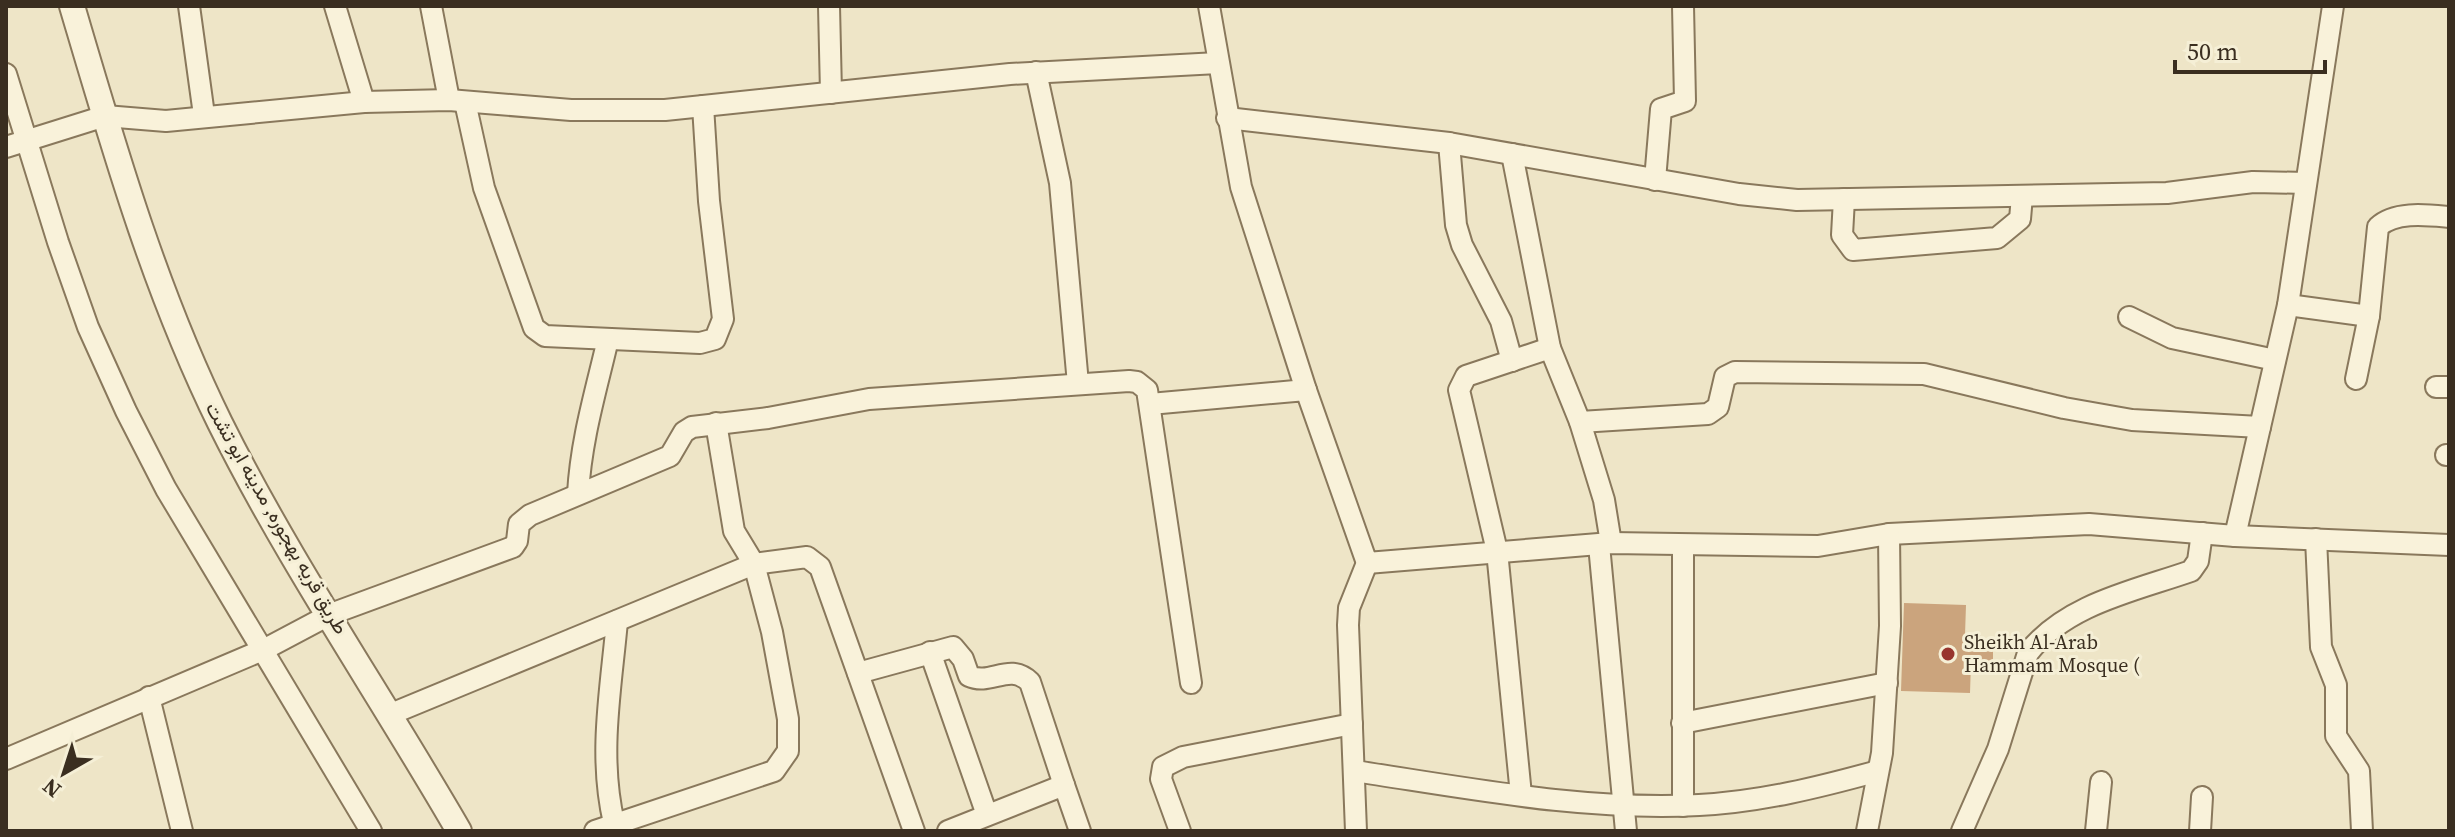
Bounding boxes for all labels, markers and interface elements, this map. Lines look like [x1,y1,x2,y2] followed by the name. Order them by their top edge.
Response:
[2175,24,2325,74] scale bar
[2187,35,2238,68] text: 50 m
[199,397,355,639] street label: طريق قريه بهجوره, مدينه ابو تشت
[1964,628,2140,679] place label: Sheikh Al-Arab Hammam Mosque (
[1939,645,1957,663] marker: Sheikh Al-Arab Hammam Mosque (
[24,733,104,813] north arrow
[36,772,67,805] text: N

